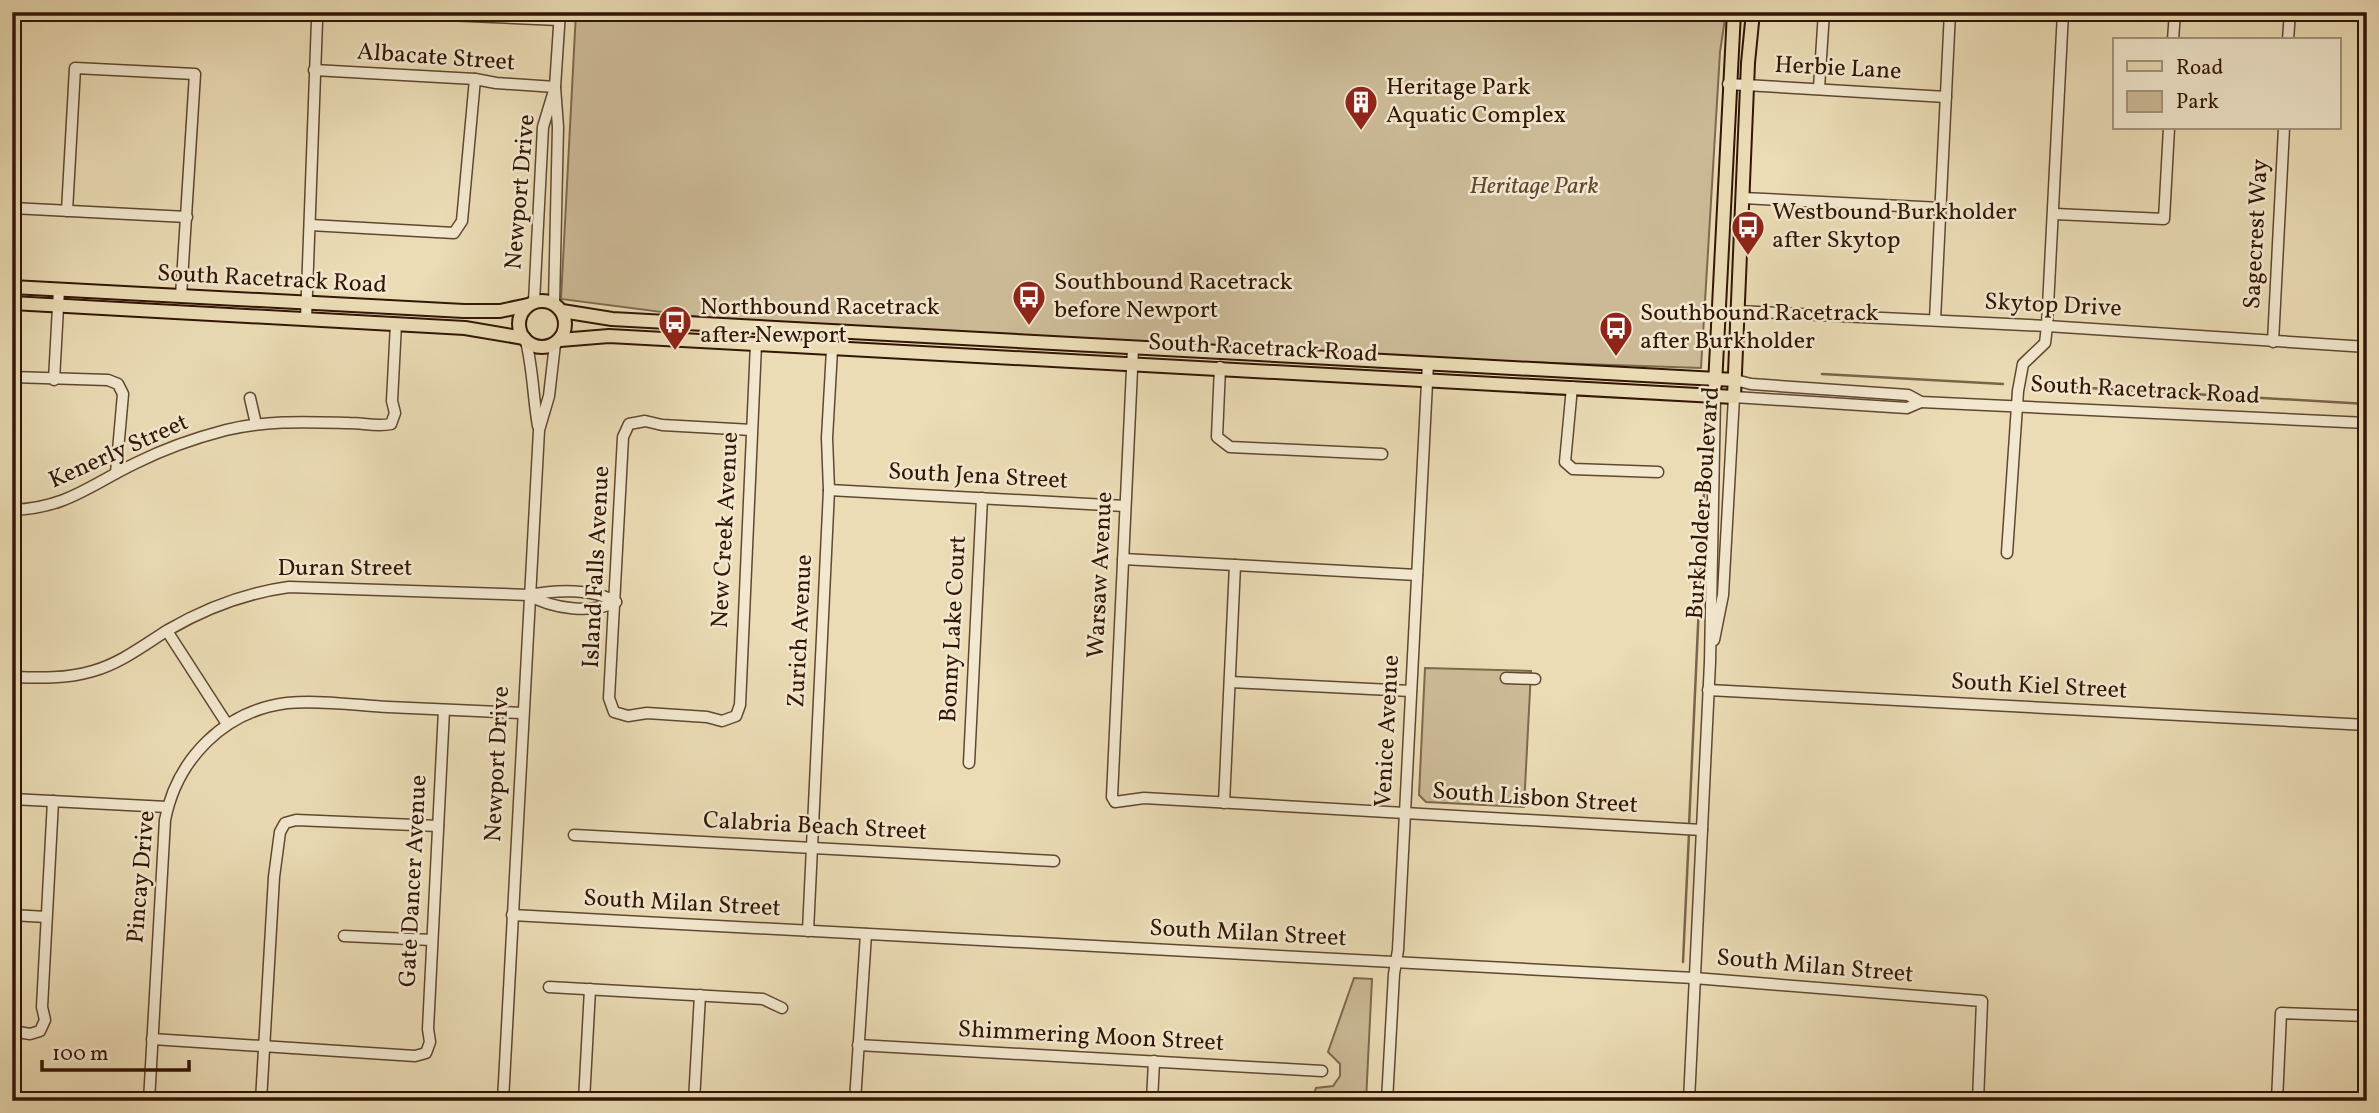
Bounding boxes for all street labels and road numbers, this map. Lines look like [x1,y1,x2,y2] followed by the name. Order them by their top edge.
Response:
[356,36,516,80] street label: Albacate Street
[1774,49,1902,89] street label: Herbie Lane
[497,113,545,271] street label: Newport Drive
[2236,158,2278,310] street label: Sagecrest Way
[156,257,388,303] street label: South Racetrack Road
[1983,285,2123,327] street label: Skytop Drive
[1147,326,1379,372] street label: South Racetrack Road
[2029,368,2261,414] street label: South Racetrack Road
[1679,386,1729,620] street label: Burkholder Boulevard
[44,406,194,498] street label: Kenerly Street
[704,431,748,629] street label: New Creek Avenue
[887,455,1069,499] street label: South Jena Street
[575,465,619,669] street label: Island Falls Avenue
[1080,491,1122,659] street label: Warsaw Avenue
[932,535,976,723] street label: Bonny Lake Court
[277,552,413,586] street label: Duran Street
[780,553,822,709] street label: Zurich Avenue
[1367,654,1409,808] street label: Venice Avenue
[1950,665,2128,709] street label: South Kiel Street
[477,685,519,843] street label: Newport Drive
[391,774,437,988] street label: Gate Dancer Avenue
[1431,775,1639,823] street label: South Lisbon Street
[702,804,928,850] street label: Calabria Beach Street
[119,809,165,945] street label: Pincay Drive
[582,882,782,926] street label: South Milan Street
[1148,912,1348,956] street label: South Milan Street
[1715,941,1915,993] street label: South Milan Street
[957,1013,1225,1061] street label: Shimmering Moon Street

